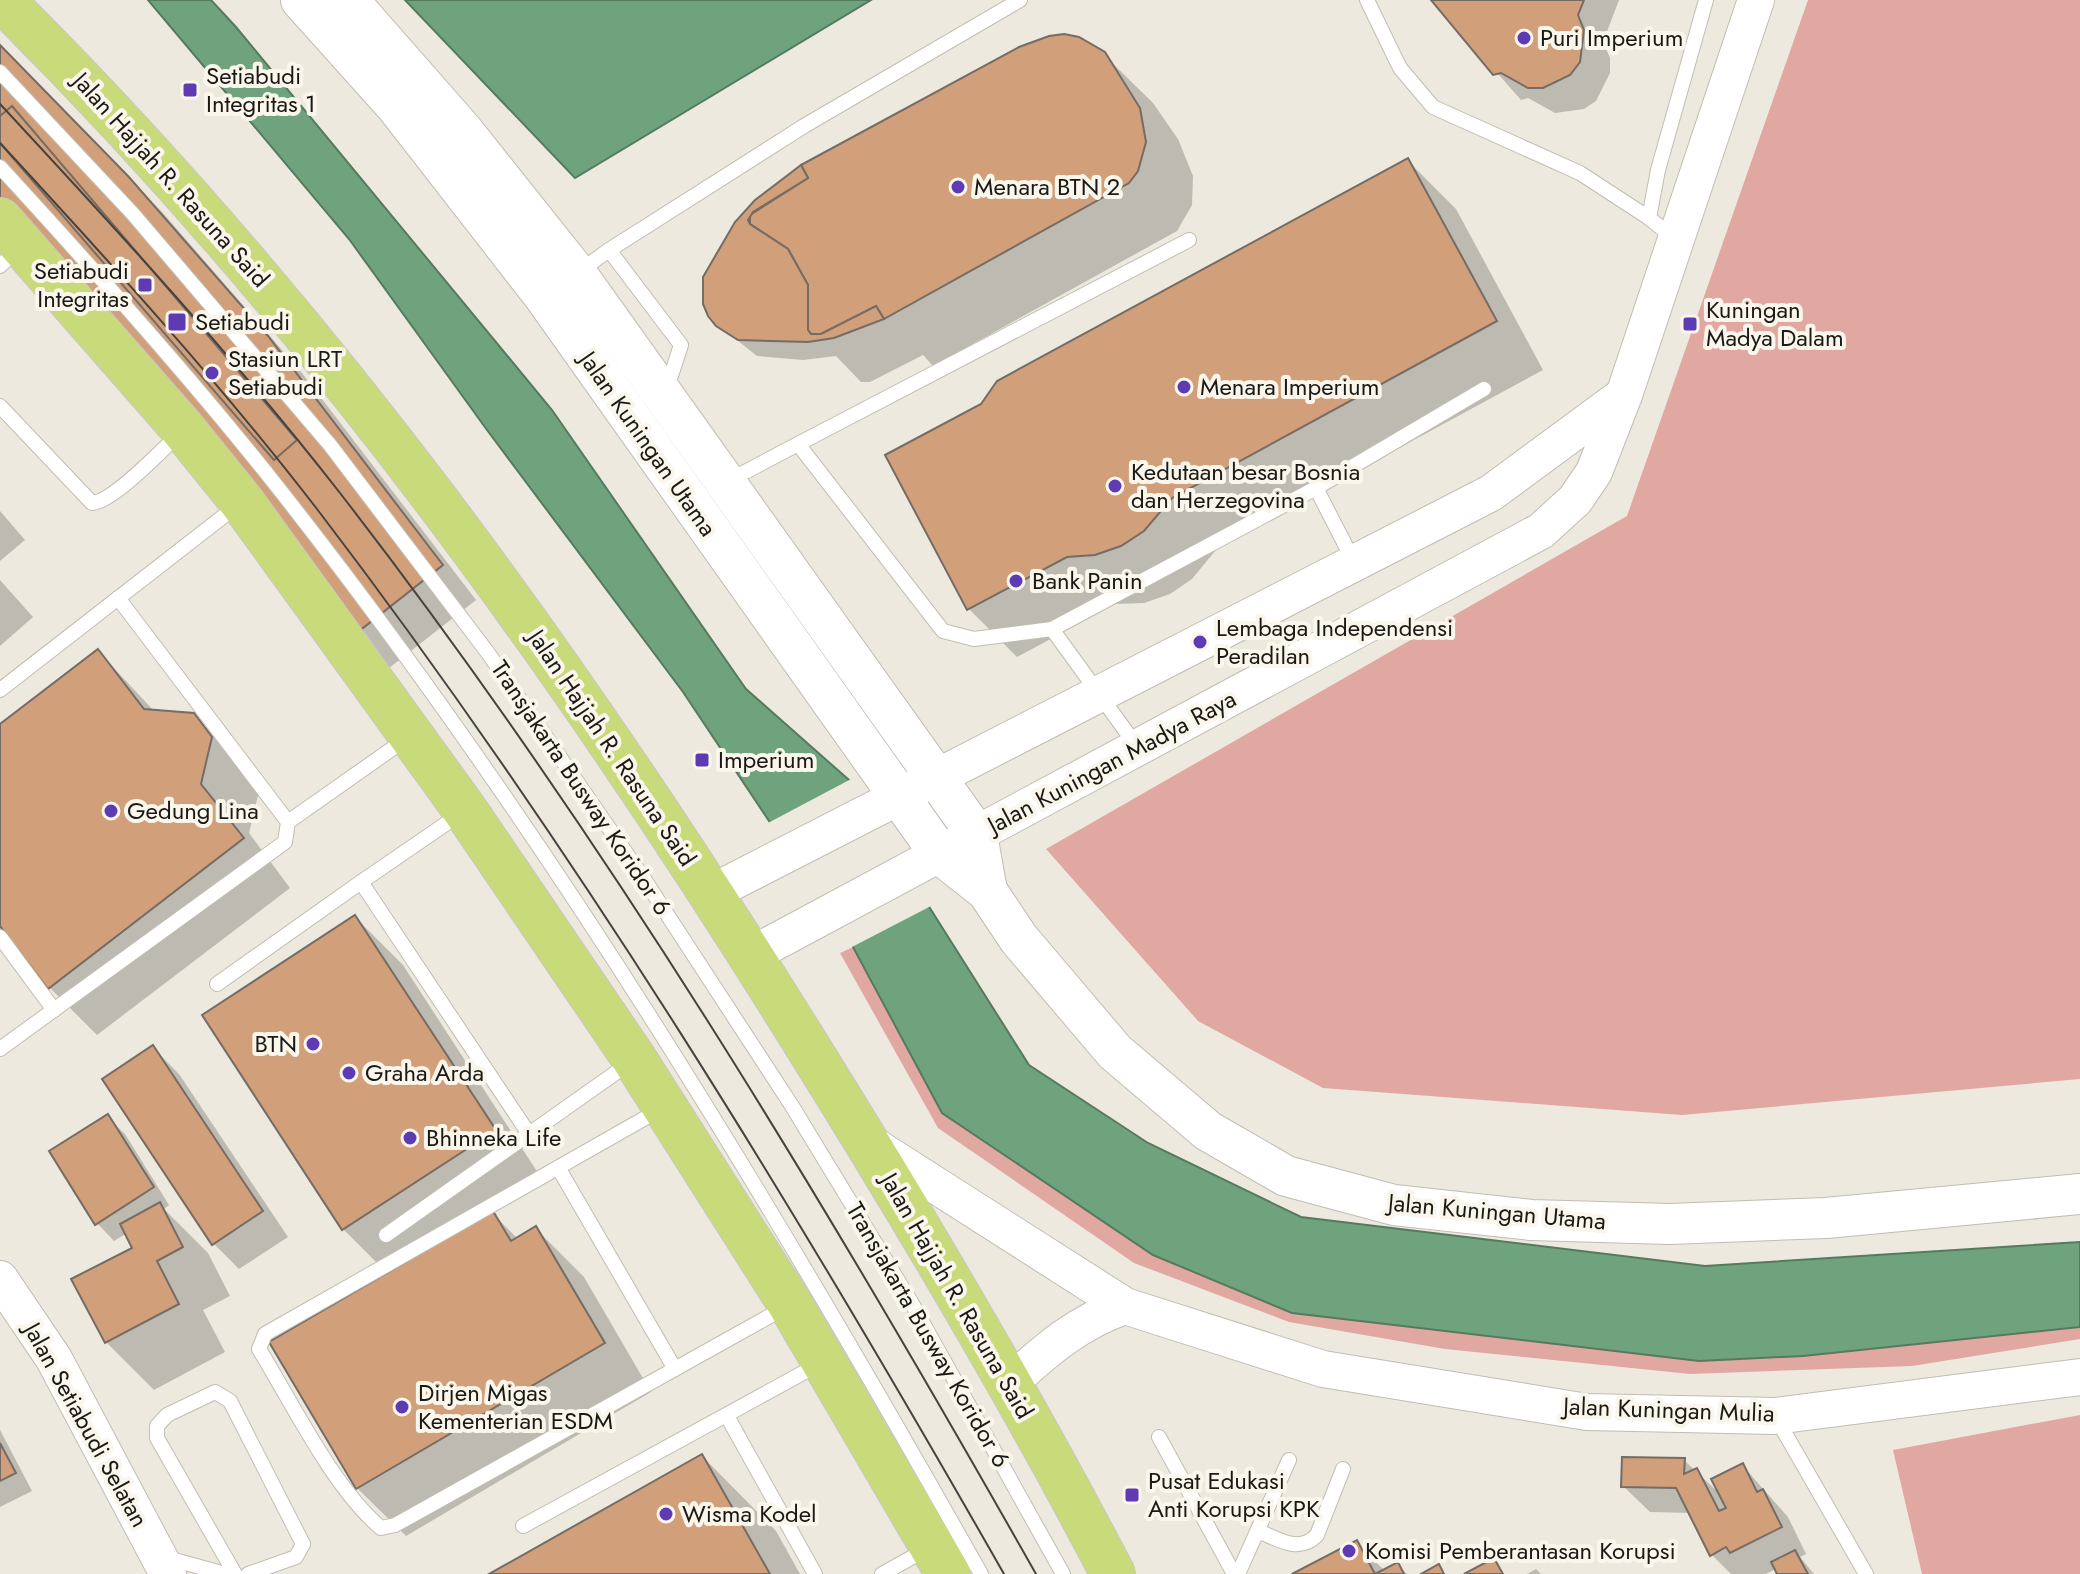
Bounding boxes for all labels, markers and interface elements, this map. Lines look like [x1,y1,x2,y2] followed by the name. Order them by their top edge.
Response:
[1540,20,1683,55] place label: Puri Imperium
[1515,29,1533,47] marker: Puri Imperium
[206,58,316,121] place label: Setiabudi Integritas 1
[63,62,278,295] street label: Jalan Hajjah R. Rasuna Said
[181,81,199,99] marker: Setiabudi Integritas 1
[974,169,1120,204] place label: Menara BTN 2
[949,178,967,196] marker: Menara BTN 2
[34,253,129,316] place label: Setiabudi Integritas
[136,276,154,294] marker: Setiabudi Integritas
[1706,292,1844,355] place label: Kuningan Madya Dalam
[195,304,290,339] place label: Setiabudi
[166,311,188,333] marker: Setiabudi
[1681,315,1699,333] marker: Kuningan Madya Dalam
[228,341,342,404] place label: Stasiun LRT Setiabudi
[570,342,725,543] street label: Jalan Kuningan Utama
[203,364,221,382] marker: Stasiun LRT Setiabudi
[1200,369,1379,404] place label: Menara Imperium
[1175,378,1193,396] marker: Menara Imperium
[1131,454,1360,517] place label: Kedutaan besar Bosnia dan Herzegovina
[1106,477,1124,495] marker: Kedutaan besar Bosnia dan Herzegovina
[1032,563,1143,598] place label: Bank Panin
[1007,572,1025,590] marker: Bank Panin
[1216,610,1453,673] place label: Lembaga Independensi Peradilan
[518,620,705,873] street label: Jalan Hajjah R. Rasuna Said
[1191,633,1209,651] marker: Lembaga Independensi Peradilan
[483,653,680,922] street label: Transjakarta Busway Koridor 6
[979,681,1242,843] street label: Jalan Kuningan Madya Raya
[718,742,814,777] place label: Imperium
[693,751,711,769] marker: Imperium
[127,793,259,828] place label: Gedung Lina
[102,802,120,820] marker: Gedung Lina
[255,1026,297,1061] place label: BTN
[304,1035,322,1053] marker: BTN
[365,1055,484,1090] place label: Graha Arda
[340,1064,358,1082] marker: Graha Arda
[426,1120,561,1155] place label: Bhinneka Life
[401,1129,419,1147] marker: Bhinneka Life
[871,1164,1042,1425] street label: Jalan Hajjah R. Rasuna Said
[1384,1184,1607,1238] street label: Jalan Kuningan Utama
[838,1196,1019,1474] street label: Transjakarta Busway Koridor 6
[14,1313,157,1533] street label: Jalan Setiabudi Selatan
[418,1375,613,1438] place label: Dirjen Migas Kementerian ESDM
[1560,1388,1775,1431] street label: Jalan Kuningan Mulia
[393,1398,411,1416] marker: Dirjen Migas Kementerian ESDM
[1148,1463,1320,1526] place label: Pusat Edukasi Anti Korupsi KPK
[1123,1486,1141,1504] marker: Pusat Edukasi Anti Korupsi KPK
[682,1496,817,1531] place label: Wisma Kodel
[657,1505,675,1523] marker: Wisma Kodel
[1365,1533,1676,1568] place label: Komisi Pemberantasan Korupsi
[1340,1542,1358,1560] marker: Komisi Pemberantasan Korupsi

